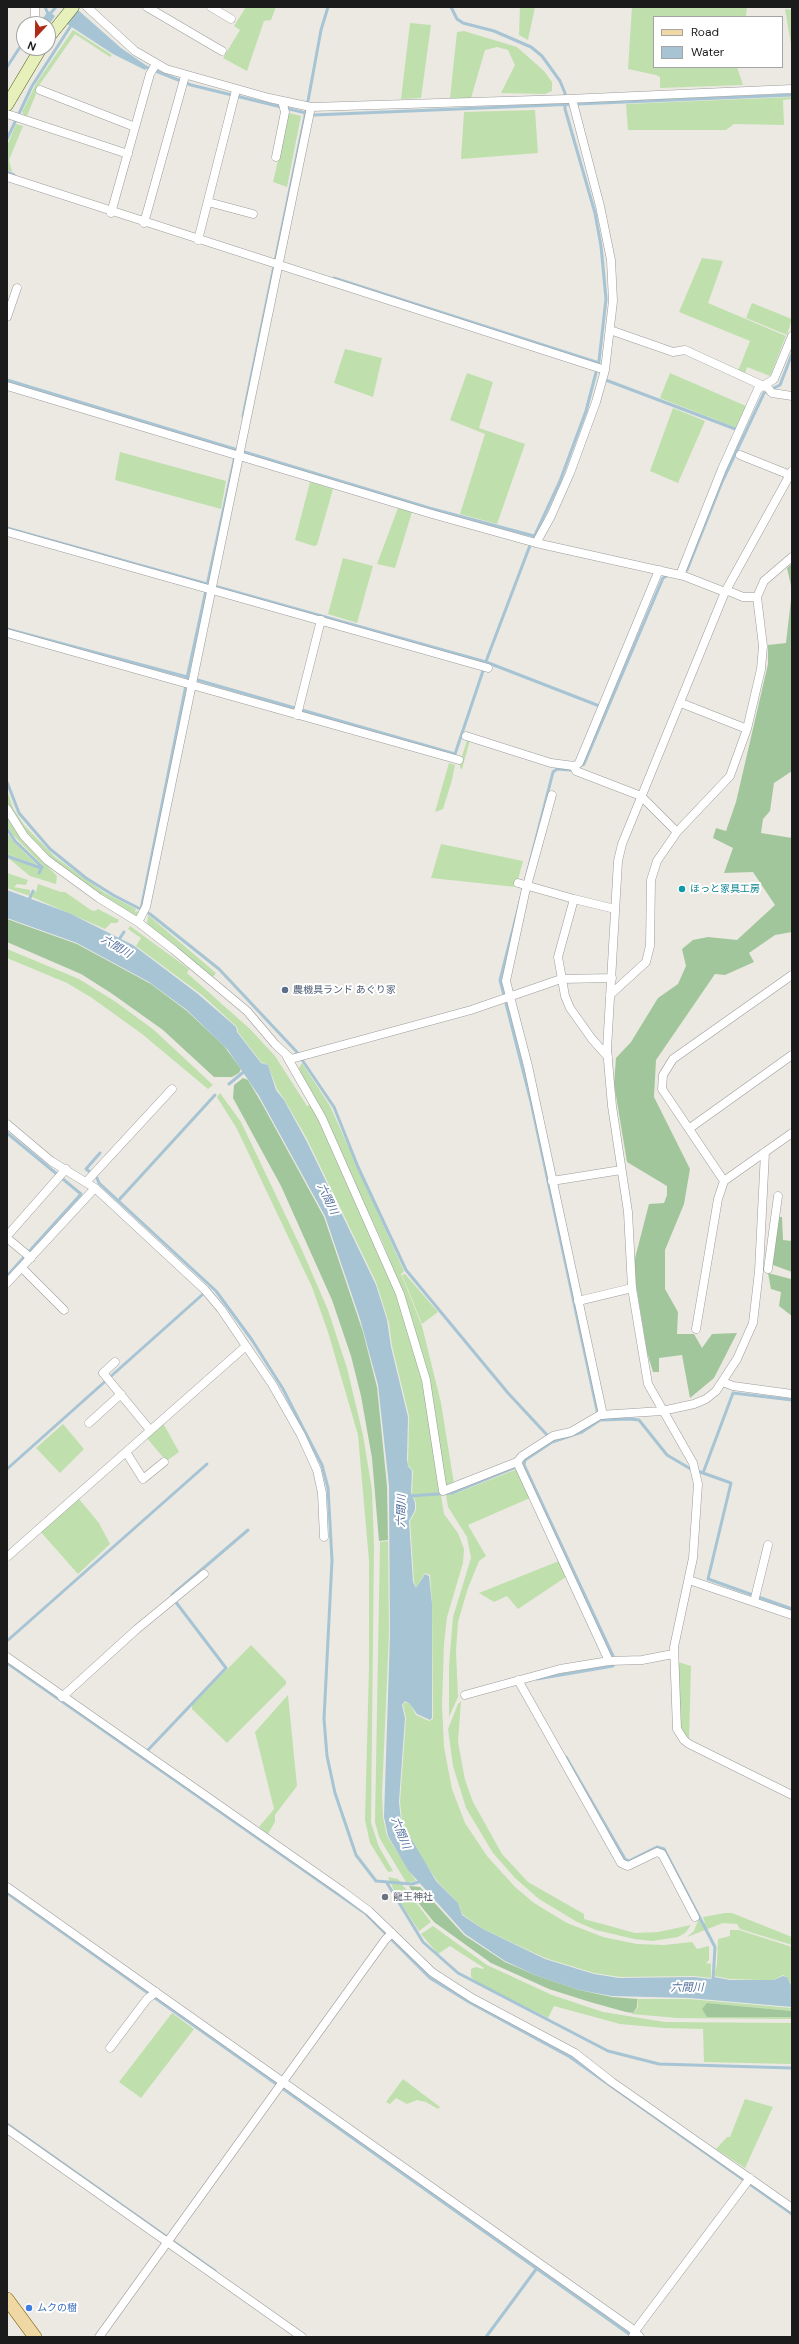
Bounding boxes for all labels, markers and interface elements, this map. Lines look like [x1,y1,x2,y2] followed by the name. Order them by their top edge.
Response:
[16,16,56,56] north arrow
[653,16,783,68] legend
[691,24,719,40] text: Road
[26,38,38,54] text: N
[691,44,724,60] text: Water
[690,883,760,895] place label: ほっと家具工房
[677,884,687,894] marker: ほっと家具工房
[98,933,134,961] water label: 六間川
[293,984,396,996] place label: 農機具ランド あぐり家
[280,985,290,995] marker: 農機具ランド あぐり家
[314,1181,340,1217] water label: 六間川
[395,1494,409,1528] water label: 六間川
[388,1815,412,1851] water label: 六間川
[393,1891,433,1903] place label: 龍王神社
[380,1892,390,1902] marker: 龍王神社
[671,1981,703,1995] water label: 六間川
[37,2302,77,2314] place label: ムクの樹
[24,2303,34,2313] marker: ムクの樹

